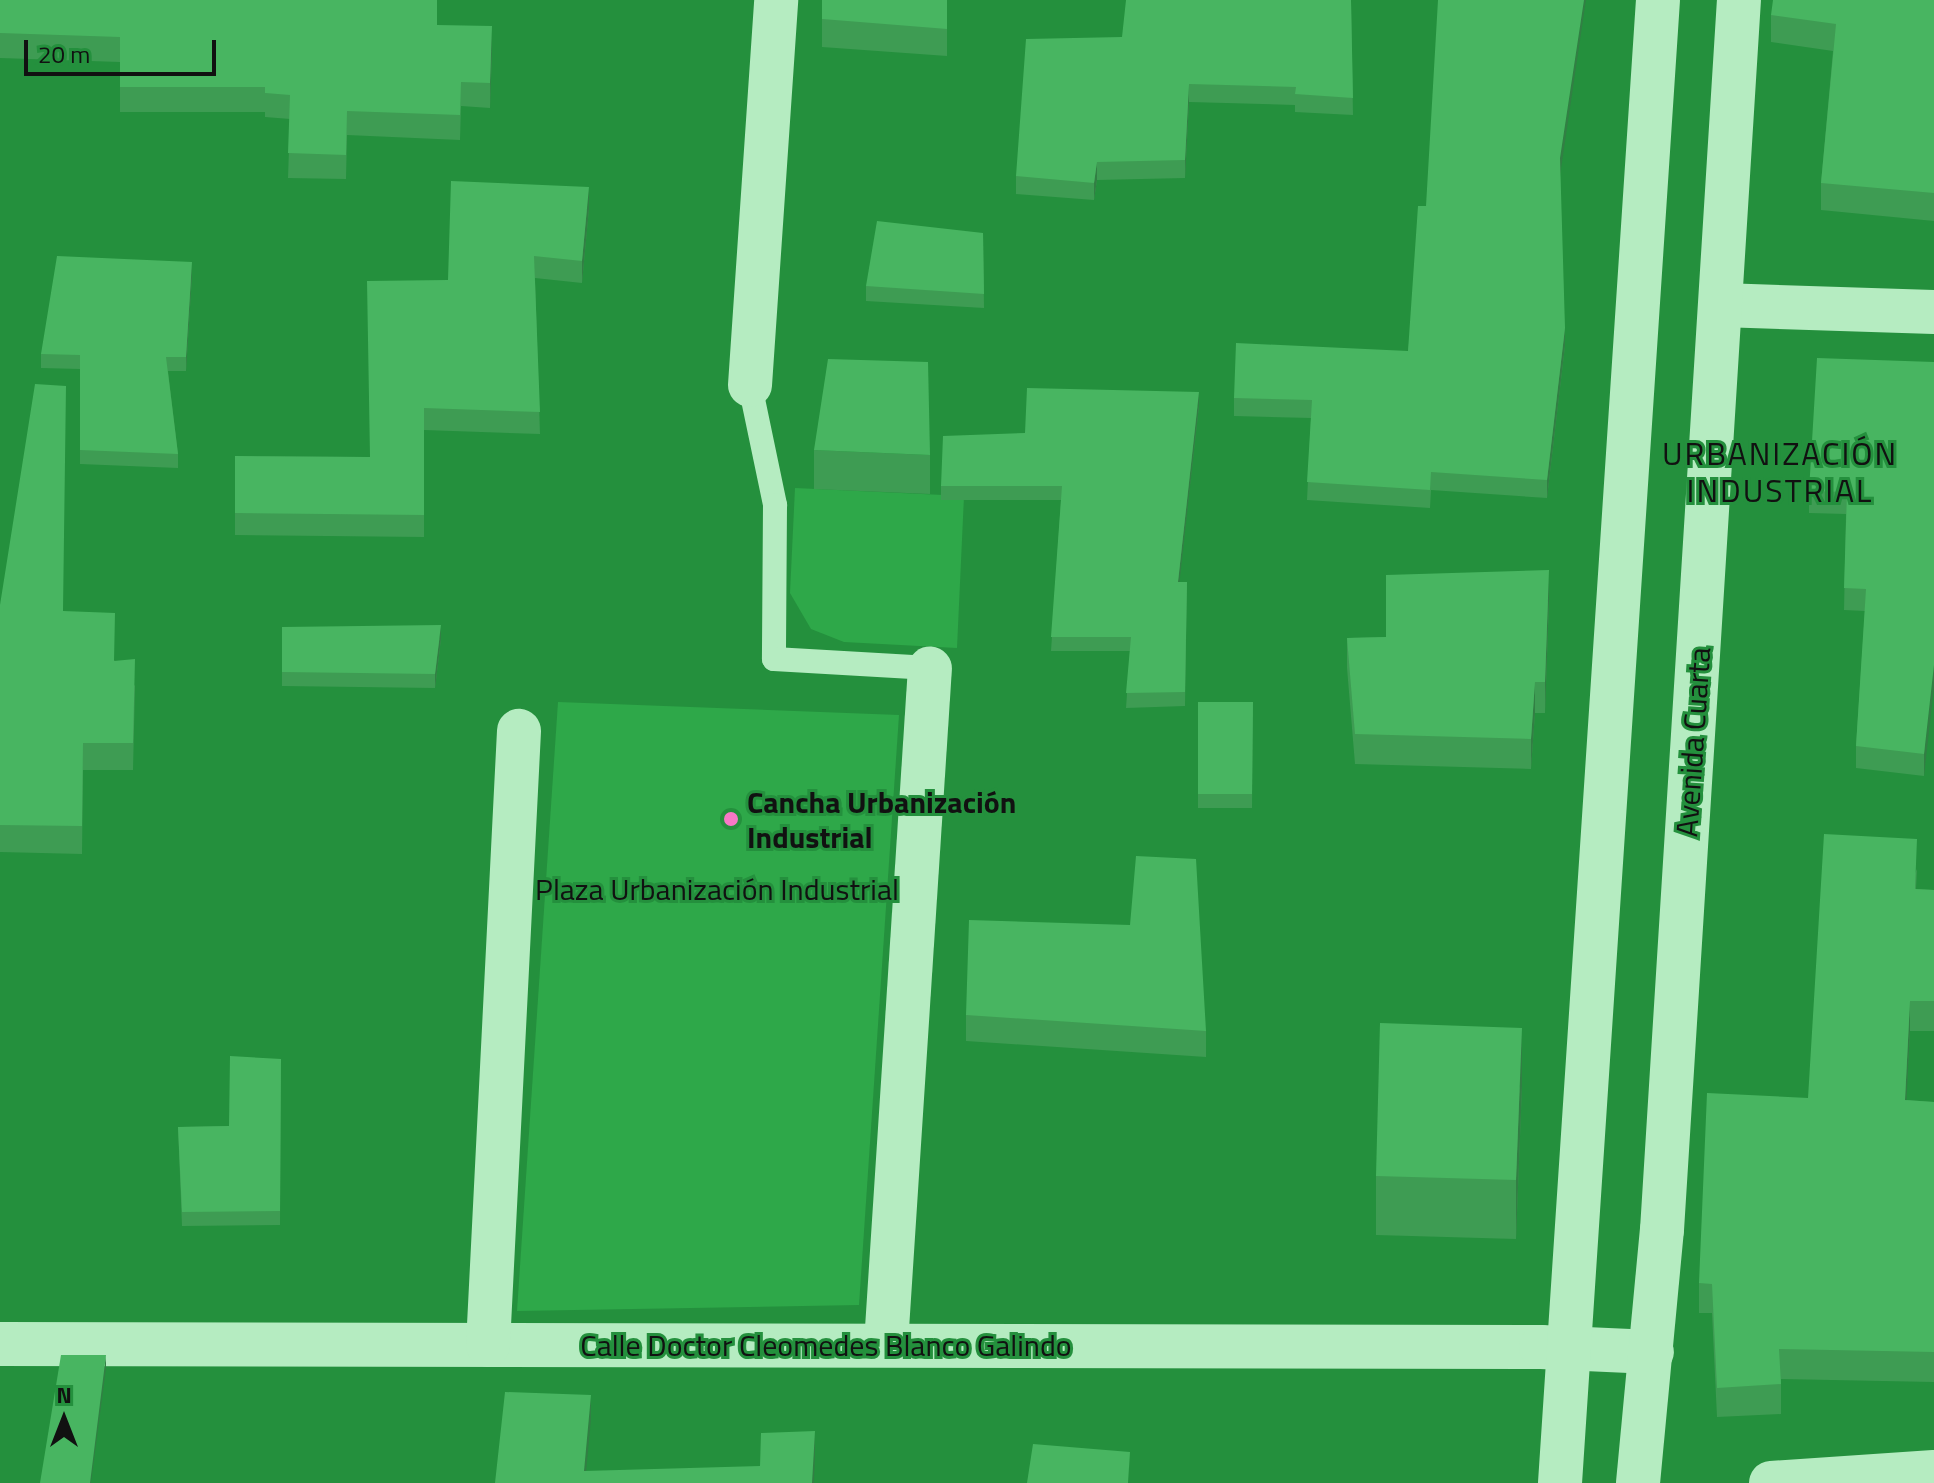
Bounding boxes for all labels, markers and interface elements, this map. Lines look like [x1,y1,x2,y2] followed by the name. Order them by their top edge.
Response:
[28,24,220,74] scale bar
[38,36,90,72] text: 20 m
[1662,435,1898,510] district label: URBANIZACIÓN INDUSTRIAL
[1668,646,1718,838] street label: Avenida Cuarta
[747,784,1016,854] place label: Cancha Urbanización Industrial
[722,810,740,828] marker: Cancha Urbanización Industrial
[535,871,899,907] park label: Plaza Urbanización Industrial
[580,1327,1072,1363] street label: Calle Doctor Cleomedes Blanco Galindo
[56,1378,72,1412] text: N
[24,1379,104,1459] north arrow

